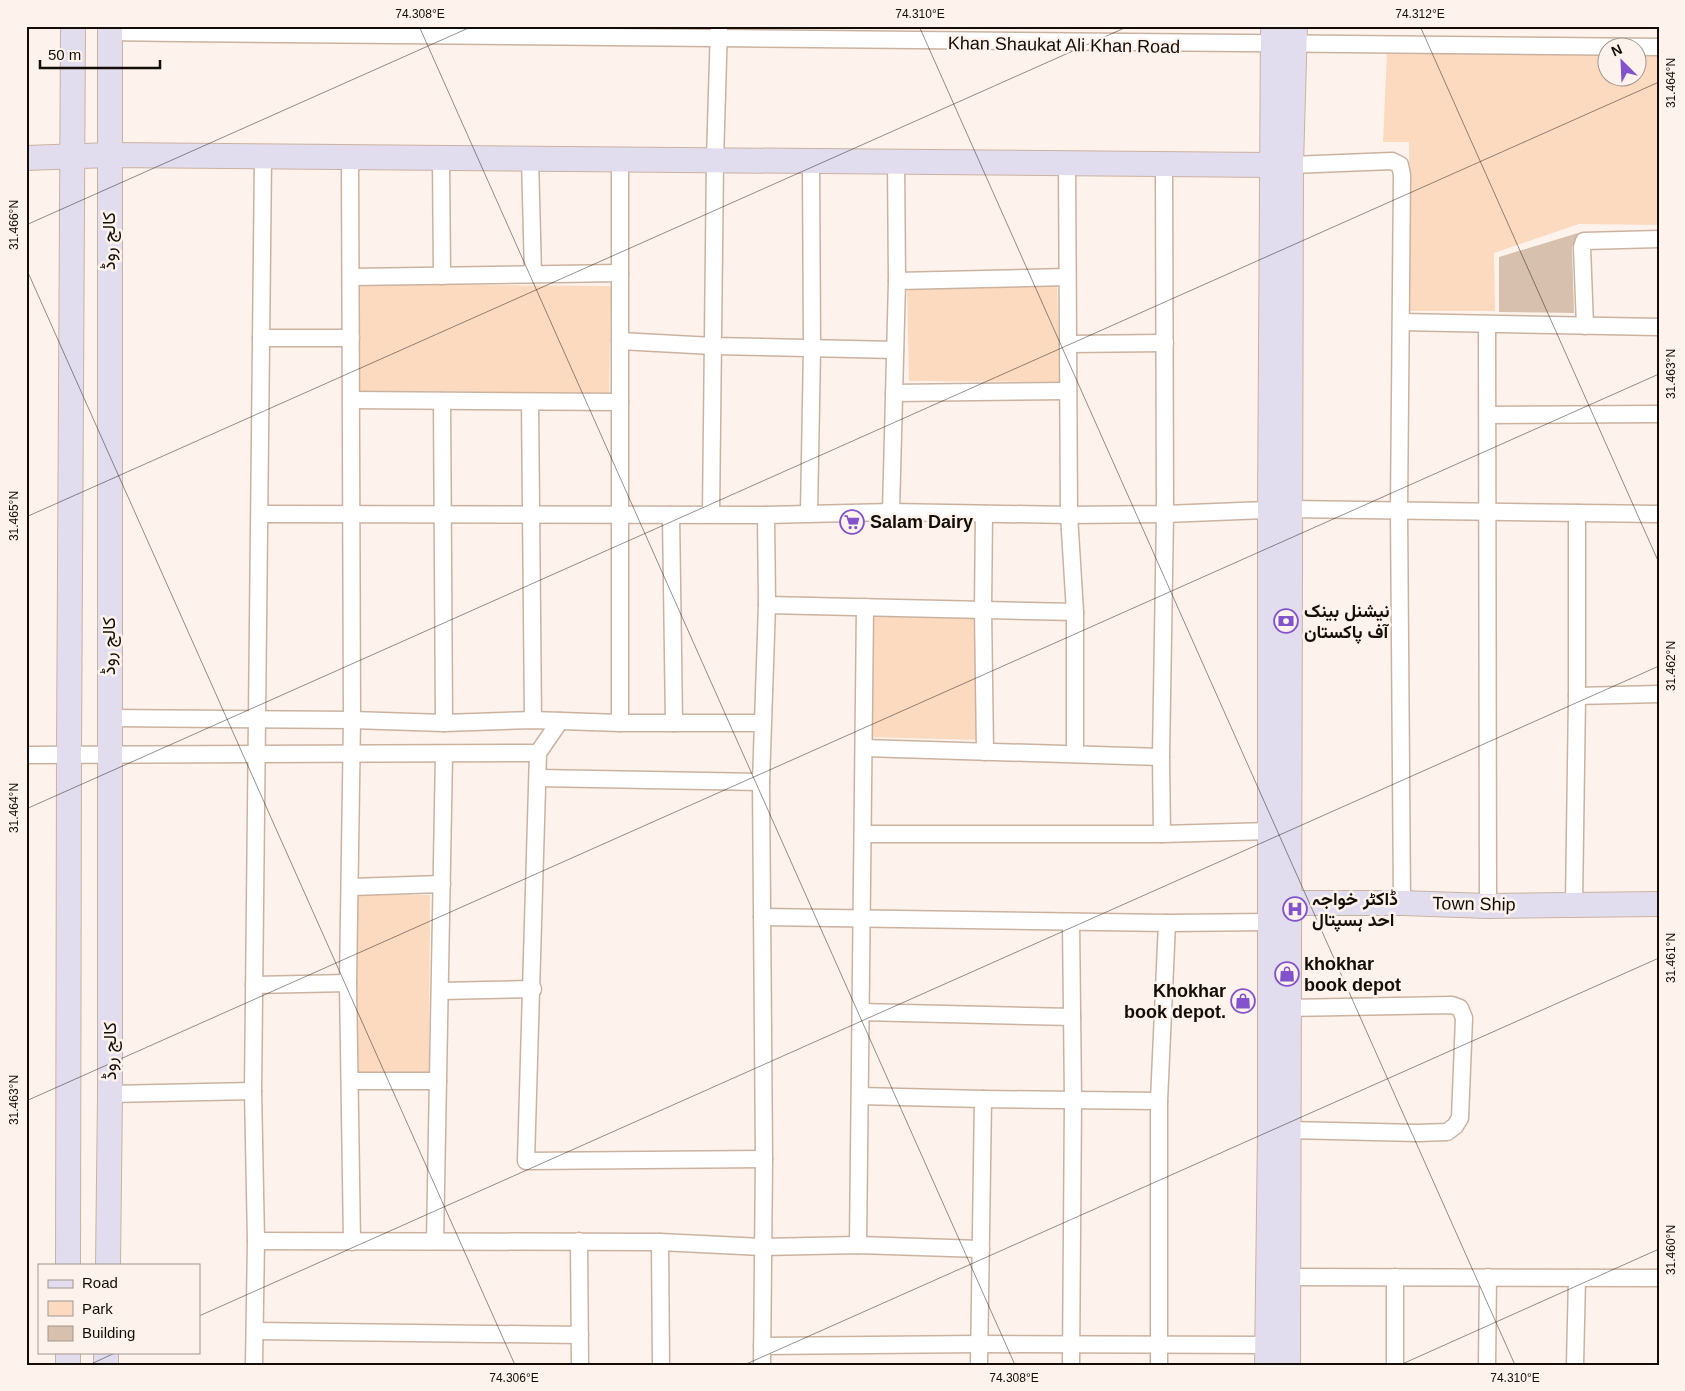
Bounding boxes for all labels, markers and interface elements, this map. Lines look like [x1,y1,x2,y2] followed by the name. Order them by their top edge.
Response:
[395,7,445,21] text: 74.308°E
[895,7,945,21] text: 74.310°E
[1395,7,1445,21] text: 74.312°E
[948,33,1180,57] street label: Khan Shaukat Ali Khan Road
[40,38,160,70] scale bar
[1598,38,1648,88] north arrow
[1609,41,1625,59] text: N
[48,46,81,63] text: 50 m
[1664,58,1678,108] text: 31.464°N
[7,200,21,250] text: 31.466°N
[99,212,121,270] street label: کالج روڈ
[1664,349,1678,399] text: 31.463°N
[7,491,21,541] text: 31.465°N
[839,509,865,535] supermarket icon: Salam Dairy
[870,512,973,532] place label: Salam Dairy
[1304,601,1390,644] place label: نیشنل بینک آف پاکستان
[1273,608,1299,634] bank icon: نیشنل بینک آف پاکستان
[99,617,121,675] street label: کالج روڈ
[1664,641,1678,691] text: 31.462°N
[7,783,21,833] text: 31.464°N
[1312,889,1398,932] place label: ڈاکٹر خواجہ احد ہسپتال
[1432,893,1516,915] street label: Town Ship
[1282,896,1308,922] hospital icon: ڈاکٹر خواجہ احد ہسپتال
[1664,933,1678,983] text: 31.461°N
[1304,954,1401,995] place label: khokhar book depot
[1274,961,1300,987] shop icon: khokhar book depot
[1124,981,1226,1022] place label: Khokhar book depot.
[1230,988,1256,1014] shop icon: Khokhar book depot.
[100,1022,122,1080] street label: کالج روڈ
[7,1075,21,1125] text: 31.463°N
[1664,1225,1678,1275] text: 31.460°N
[38,1264,200,1354] legend
[82,1274,118,1291] text: Road
[82,1300,113,1317] text: Park
[82,1324,135,1341] text: Building
[489,1371,539,1385] text: 74.306°E
[989,1371,1039,1385] text: 74.308°E
[1490,1371,1540,1385] text: 74.310°E

